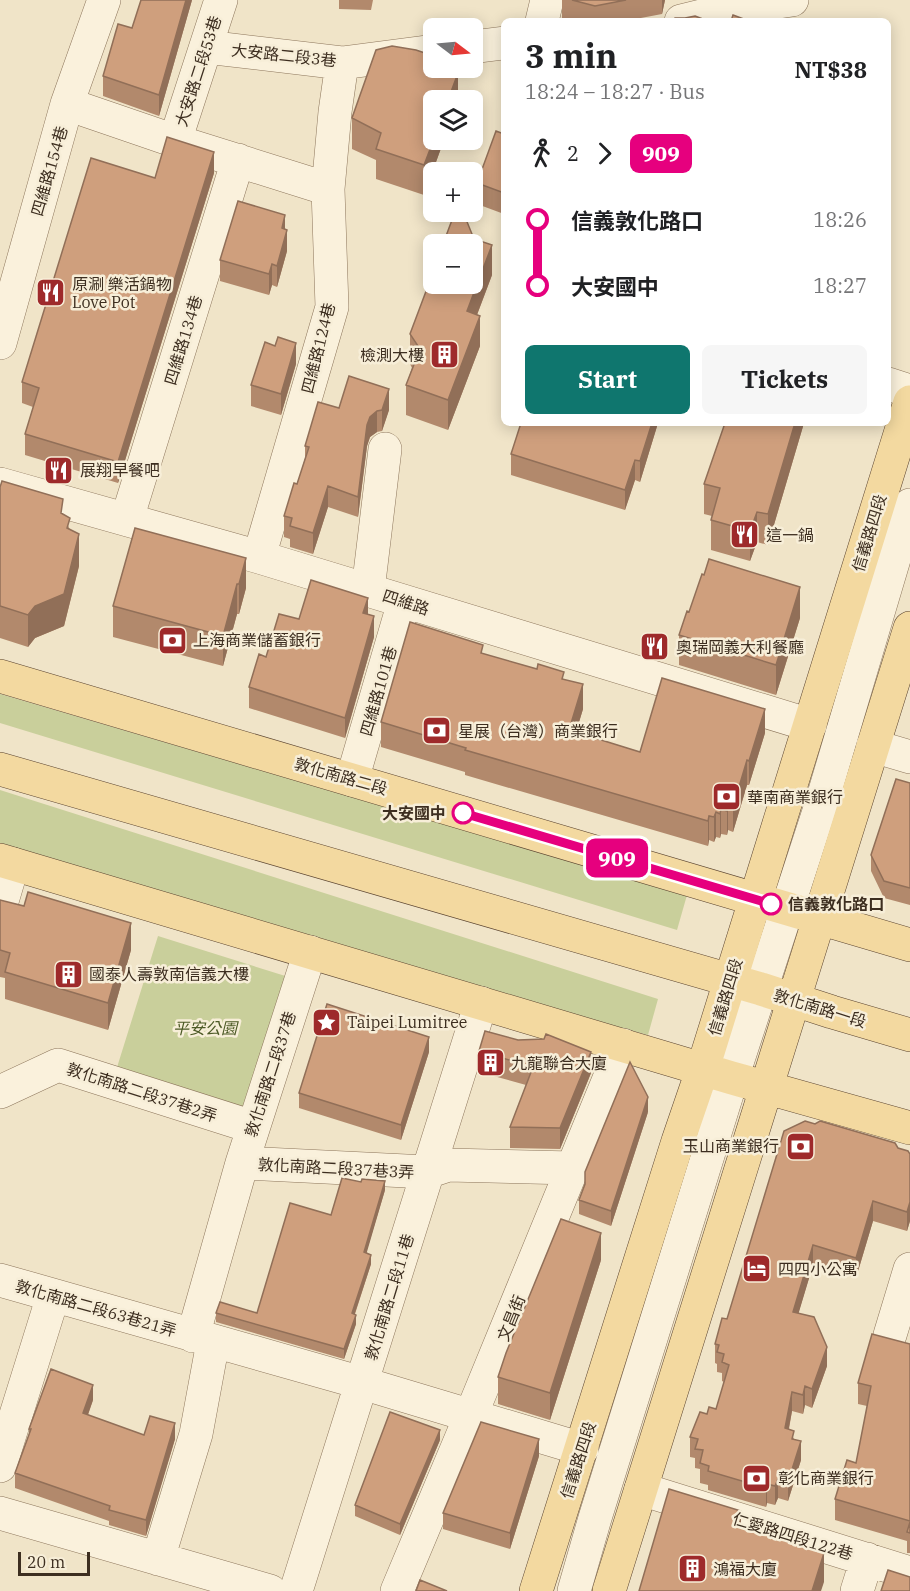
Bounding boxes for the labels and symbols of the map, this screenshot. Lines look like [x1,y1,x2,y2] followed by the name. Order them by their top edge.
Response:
[171,13,225,129] street label: 大安路二段53巷
[423,18,483,78] north arrow
[230,40,338,70] street label: 大安路二段3巷
[27,124,71,218] street label: 四維路154巷
[72,274,172,312] place label: 原涮 樂活鍋物 Love Pot
[35,277,67,309] restaurant icon: 原涮 樂活鍋物 Love Pot
[160,293,206,387] street label: 四維路134巷
[297,301,339,395] street label: 四維路124巷
[429,339,461,371] building icon: 檢測大樓
[360,345,424,365] place label: 檢測大樓
[43,454,75,486] restaurant icon: 展翔早餐吧
[80,460,160,480] place label: 展翔早餐吧
[848,492,890,574] street label: 信義路四段
[729,519,761,551] restaurant icon: 這一鍋
[766,525,814,545] place label: 這一鍋
[380,585,432,619] street label: 四維路
[156,624,188,656] bank icon: 上海商業儲蓄銀行
[193,630,321,650] place label: 上海商業儲蓄銀行
[639,631,671,663] restaurant icon: 奧瑞岡義大利餐廳
[676,637,804,657] place label: 奧瑞岡義大利餐廳
[356,644,400,738] street label: 四維路101巷
[421,715,453,747] bank icon: 星展（台灣）商業銀行
[458,721,618,741] place label: 星展（台灣）商業銀行
[292,753,390,799] street label: 敦化南路二段
[710,781,742,813] bank icon: 華南商業銀行
[747,787,843,807] place label: 華南商業銀行
[452,802,474,824] marker: 大安國中
[382,803,446,823] place label: 大安國中
[582,838,652,878] line badge: 909
[760,893,782,915] marker: 信義敦化路口
[788,894,884,914] place label: 信義敦化路口
[704,956,746,1038] street label: 信義路四段
[52,958,84,990] building icon: 國泰人壽敦南信義大樓
[89,964,249,984] place label: 國泰人壽敦南信義大樓
[771,984,869,1032] street label: 敦化南路一段
[310,1006,342,1038] place icon: Taipei Lumitree
[240,1009,300,1139] street label: 敦化南路二段37巷
[347,1012,467,1032] place label: Taipei Lumitree
[173,1018,239,1038] park label: 平安公園
[474,1047,506,1079] building icon: 九龍聯合大廈
[511,1053,607,1073] place label: 九龍聯合大廈
[64,1058,220,1126] street label: 敦化南路二段37巷2弄
[784,1130,816,1162] bank icon: 玉山商業銀行
[683,1136,779,1156] place label: 玉山商業銀行
[257,1154,415,1182] street label: 敦化南路二段37巷3弄
[360,1231,418,1363] street label: 敦化南路二段11巷
[741,1253,773,1285] hotel icon: 四四小公寓
[778,1259,858,1279] place label: 四四小公寓
[13,1275,179,1341] street label: 敦化南路二段63巷21弄
[493,1292,529,1344] street label: 文昌街
[556,1419,600,1501] street label: 信義路四段
[741,1462,773,1494] bank icon: 彰化商業銀行
[778,1468,874,1488] place label: 彰化商業銀行
[730,1508,856,1564] street label: 仁愛路四段122巷
[18,1549,90,1576] scale bar
[676,1553,708,1585] building icon: 鴻福大廈
[713,1559,777,1579] place label: 鴻福大廈

